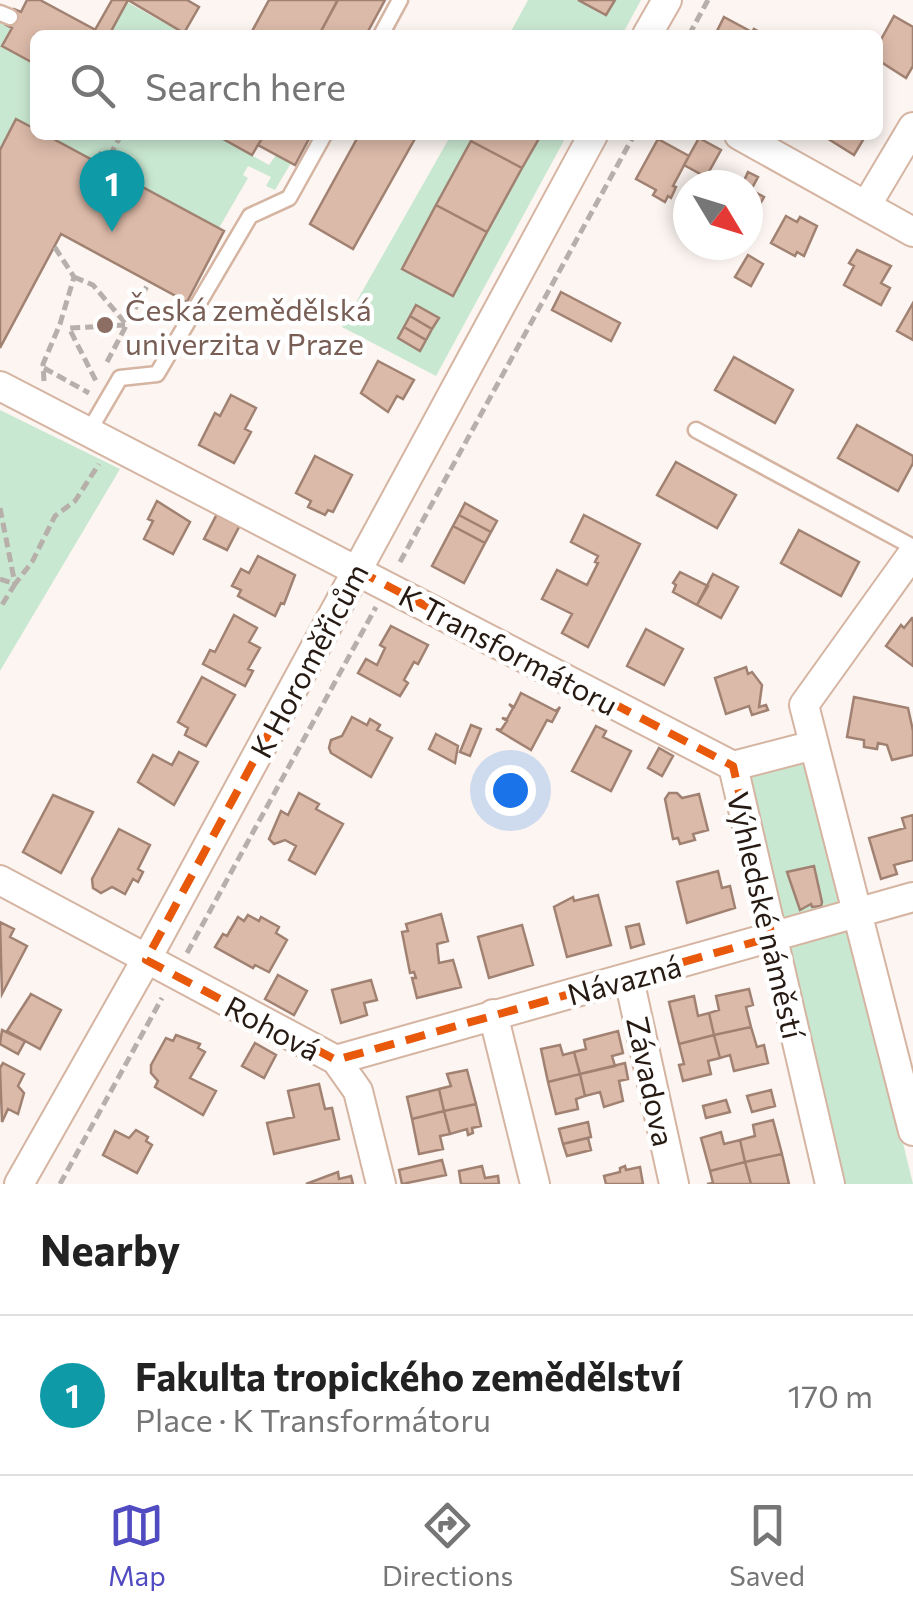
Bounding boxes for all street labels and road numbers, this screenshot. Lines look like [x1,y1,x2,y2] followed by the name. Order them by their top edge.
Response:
[241,556,375,764] street label: K Horoměřicům
[393,576,625,722] street label: K Transformátoru
[721,788,814,1043] street label: Výhledské náměstí
[563,946,685,1012] street label: Návazná
[219,987,327,1067] street label: Rohová
[620,1013,684,1149] street label: Závadova

